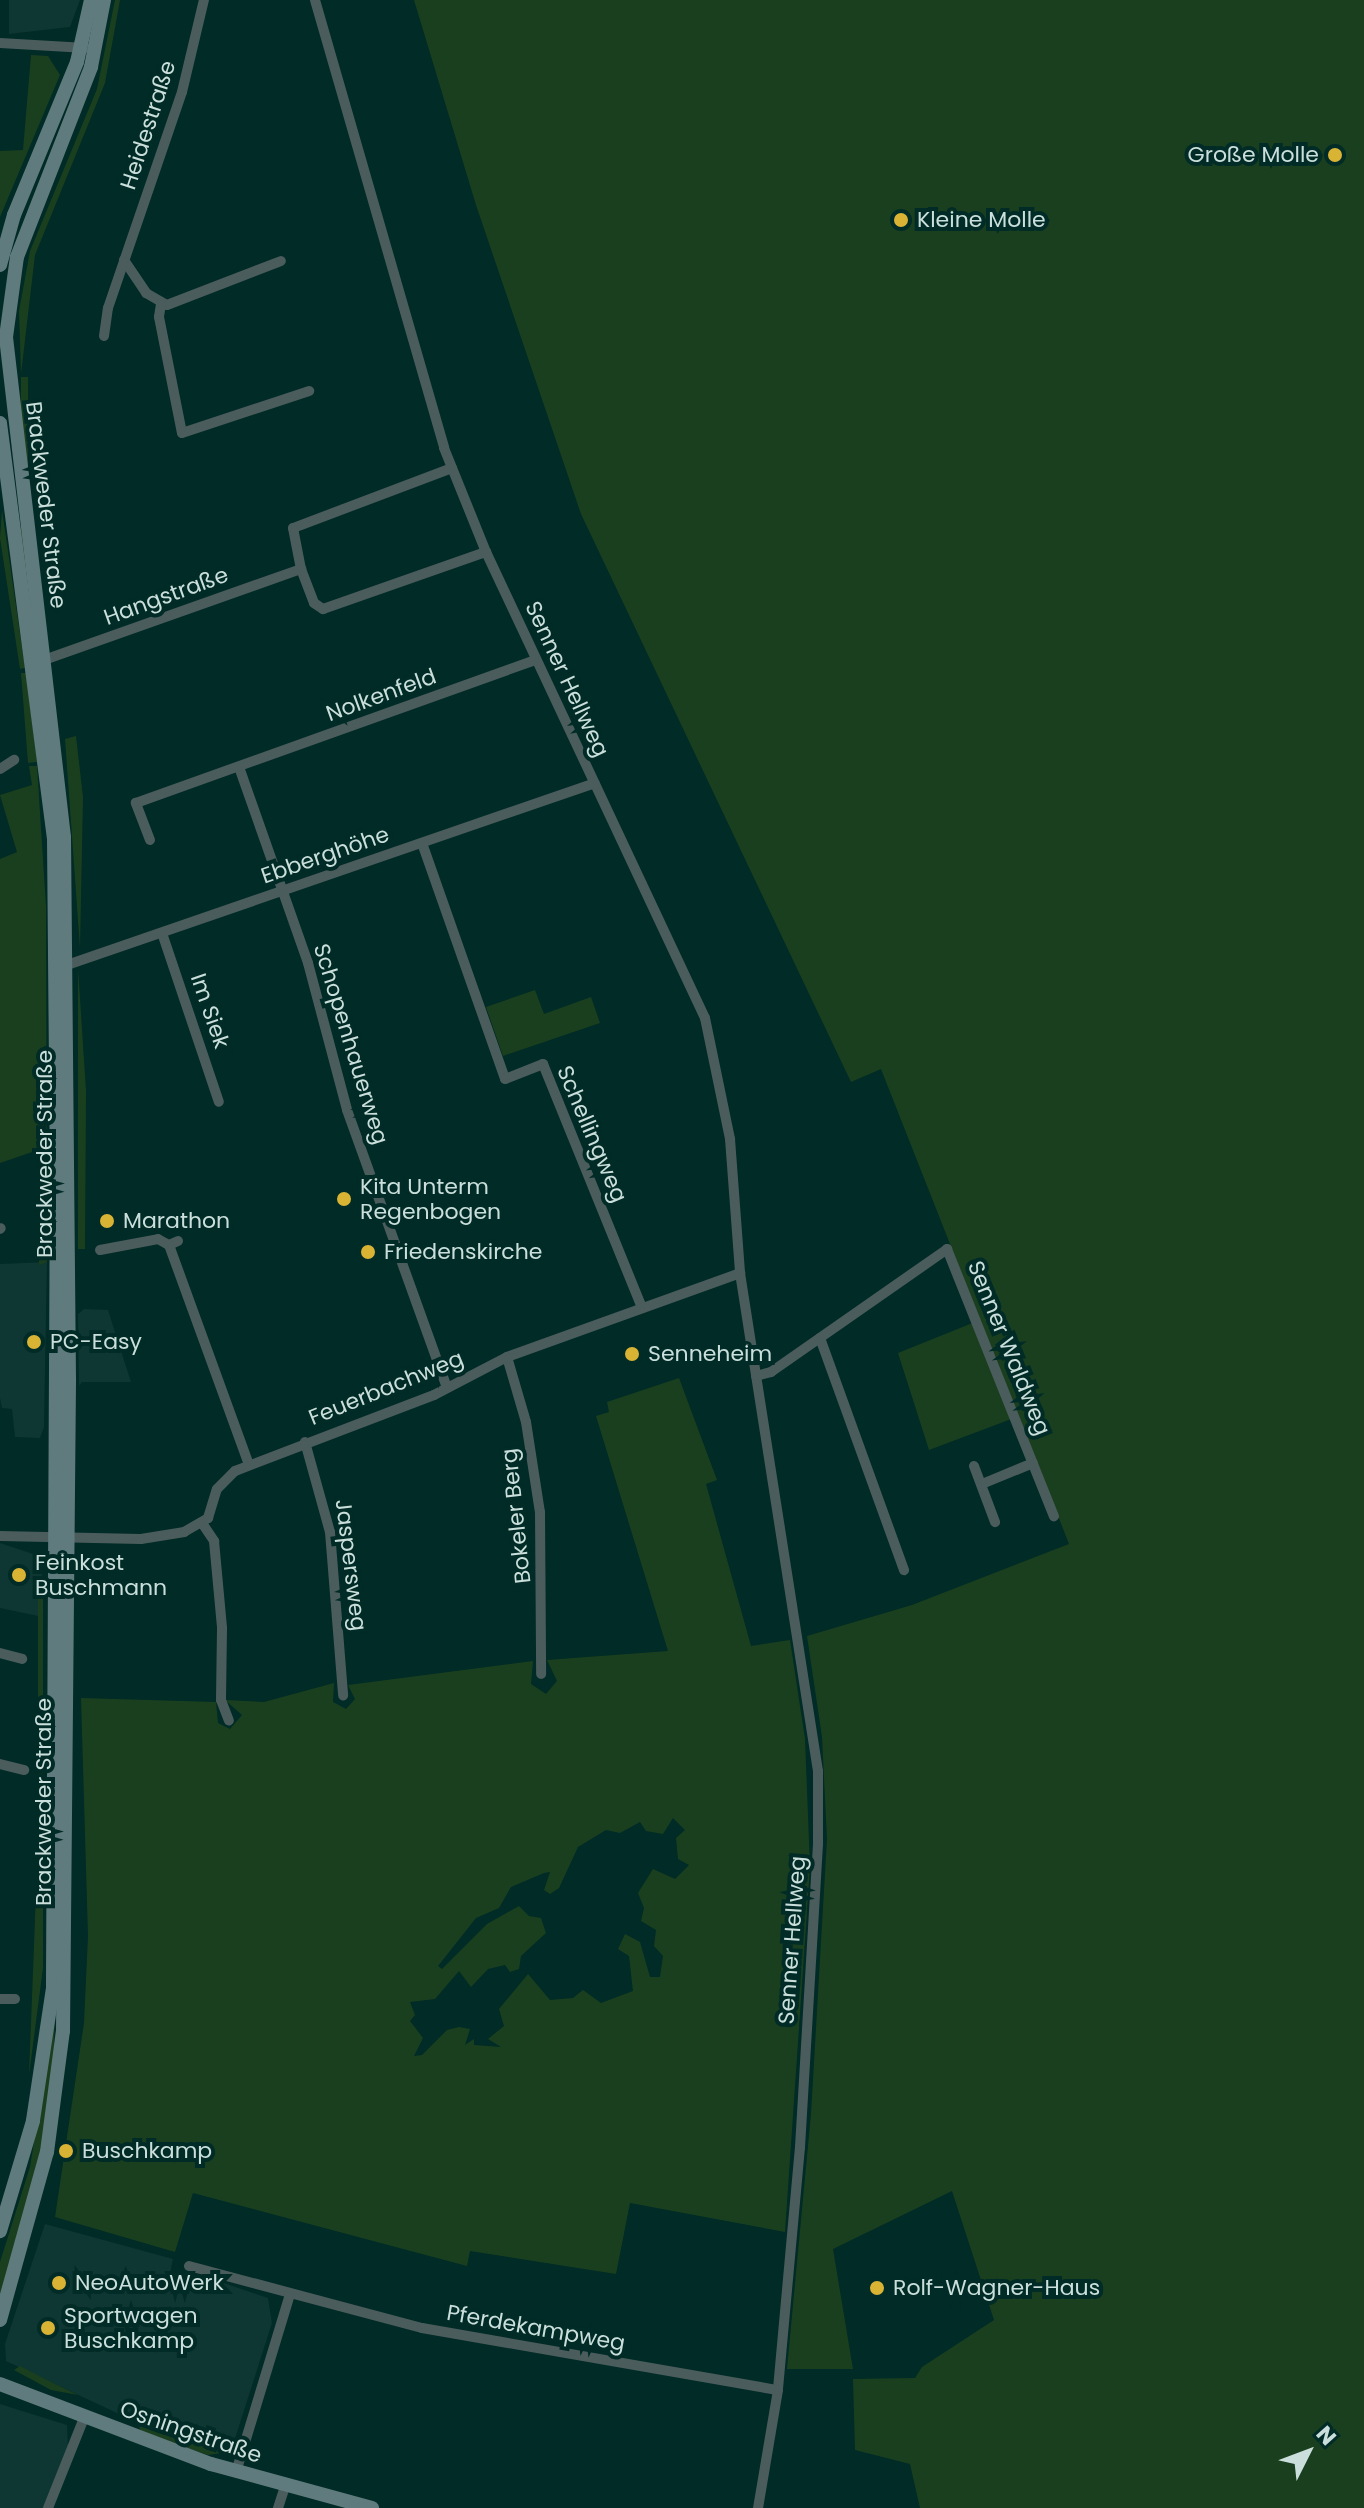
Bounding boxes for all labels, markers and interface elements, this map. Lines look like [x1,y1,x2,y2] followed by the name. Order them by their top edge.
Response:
[115,57,181,193] street label: Heidestraße
[1188,142,1319,168] place label: Große Molle
[1326,146,1344,164] marker: Große Molle
[917,207,1046,233] place label: Kleine Molle
[892,211,910,229] marker: Kleine Molle
[20,400,72,610] street label: Brackweder Straße
[100,561,232,631] street label: Hangstraße
[519,597,615,761] street label: Senner Hellweg
[322,663,440,727] street label: Nolkenfeld
[258,821,392,889] street label: Ebberghöhe
[308,940,394,1148] street label: Schopenhauerweg
[185,970,235,1052] street label: Im Siek
[32,1050,58,1258] street label: Brackweder Straße
[551,1062,633,1206] street label: Schellingweg
[360,1173,501,1224] place label: Kita Unterm Regenbogen
[335,1190,353,1208] marker: Kita Unterm Regenbogen
[123,1208,230,1234] place label: Marathon
[98,1212,116,1230] marker: Marathon
[384,1239,542,1265] place label: Friedenskirche
[359,1243,377,1261] marker: Friedenskirche
[962,1257,1056,1439] street label: Senner Waldweg
[50,1329,142,1355] place label: PC-Easy
[25,1333,43,1351] marker: PC-Easy
[648,1341,772,1367] place label: Senneheim
[305,1345,467,1431] street label: Feuerbachweg
[623,1345,641,1363] marker: Senneheim
[496,1447,536,1585] street label: Bokeler Berg
[330,1498,372,1632] street label: Jaspersweg
[35,1549,167,1600] place label: Feinkost Buschmann
[10,1566,28,1584] marker: Feinkost Buschmann
[31,1698,57,1906] street label: Brackweder Straße
[773,1855,811,2025] street label: Senner Hellweg
[82,2138,212,2164] place label: Buschkamp
[57,2142,75,2160] marker: Buschkamp
[75,2270,224,2296] place label: NeoAutoWerk
[50,2274,68,2292] marker: NeoAutoWerk
[893,2275,1100,2301] place label: Rolf-Wagner-Haus
[868,2279,886,2297] marker: Rolf-Wagner-Haus
[445,2299,627,2357] street label: Pferdekampweg
[64,2302,198,2354] place label: Sportwagen Buschkamp
[39,2319,57,2337] marker: Sportwagen Buschkamp
[117,2395,265,2469] street label: Osningstraße
[1268,2412,1348,2492] north arrow
[1309,2419,1343,2452] text: N

